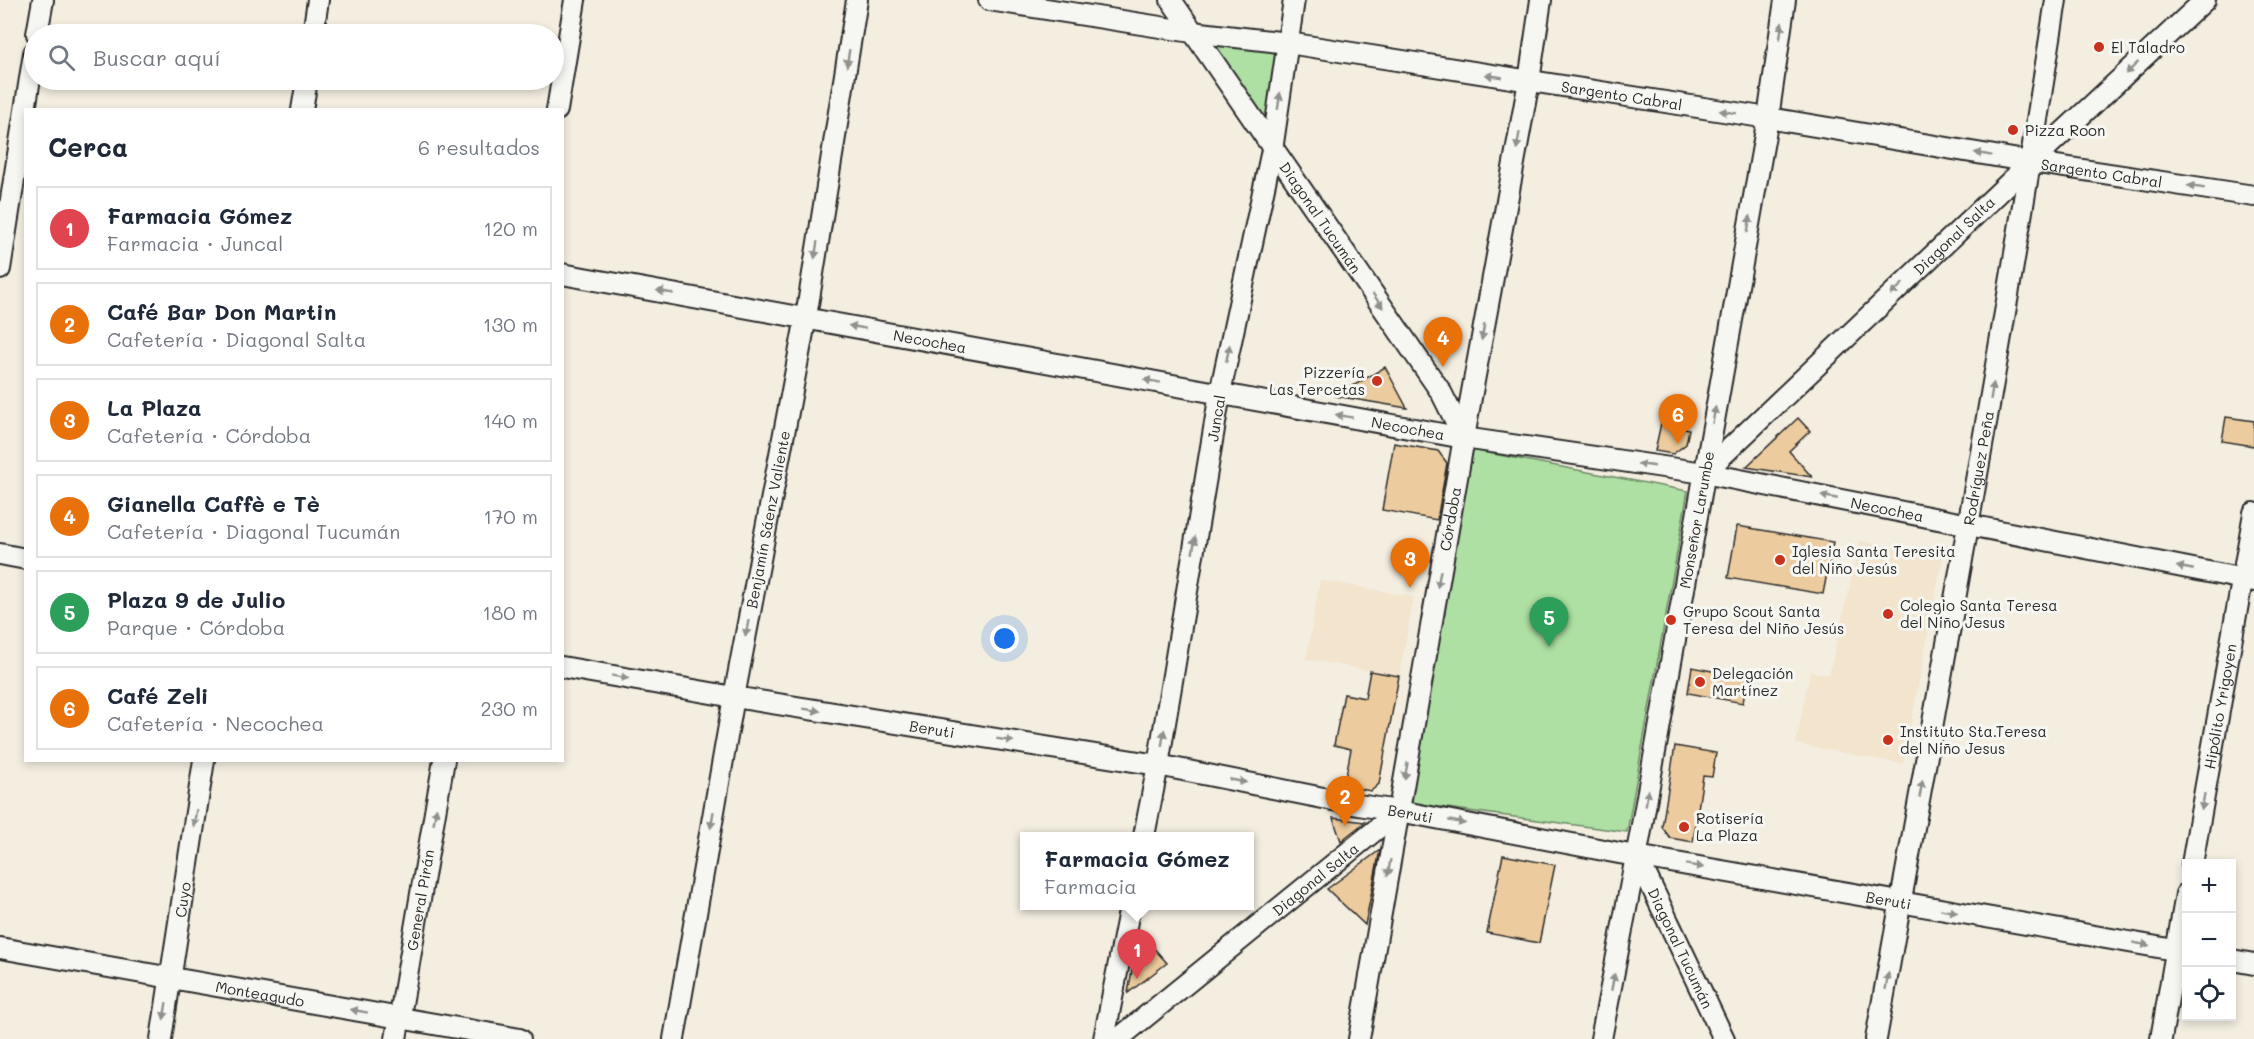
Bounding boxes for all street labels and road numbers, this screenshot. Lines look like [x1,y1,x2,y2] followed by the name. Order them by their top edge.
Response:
[1560,76,1684,114] street label: Sargento Cabral
[2040,154,2164,192] street label: Sargento Cabral
[1275,158,1366,277] street label: Diagonal Tucumán
[1909,192,1999,279] street label: Diagonal Salta
[892,324,968,357] street label: Necochea
[1202,393,1230,443] street label: Juncal
[1958,409,1998,527] street label: Rodríguez Peña
[1370,411,1446,444] street label: Necochea
[741,429,794,610] street label: Benjamín Sáenz Valiente
[1674,449,1718,590] street label: Monseñor Larumbe
[1434,485,1465,552] street label: Córdoba
[1849,492,1925,526] street label: Necochea
[2199,642,2241,771] street label: Hipólito Yrigoyen
[908,715,956,742] street label: Beruti
[1386,799,1435,827] street label: Beruti
[1268,838,1363,920] street label: Diagonal Salta
[401,848,438,952] street label: General Pirán
[170,880,195,919] street label: Cuyo
[1644,884,1718,1012] street label: Diagonal Tucumán
[1864,886,1913,914] street label: Beruti
[214,976,306,1011] street label: Monteagudo

